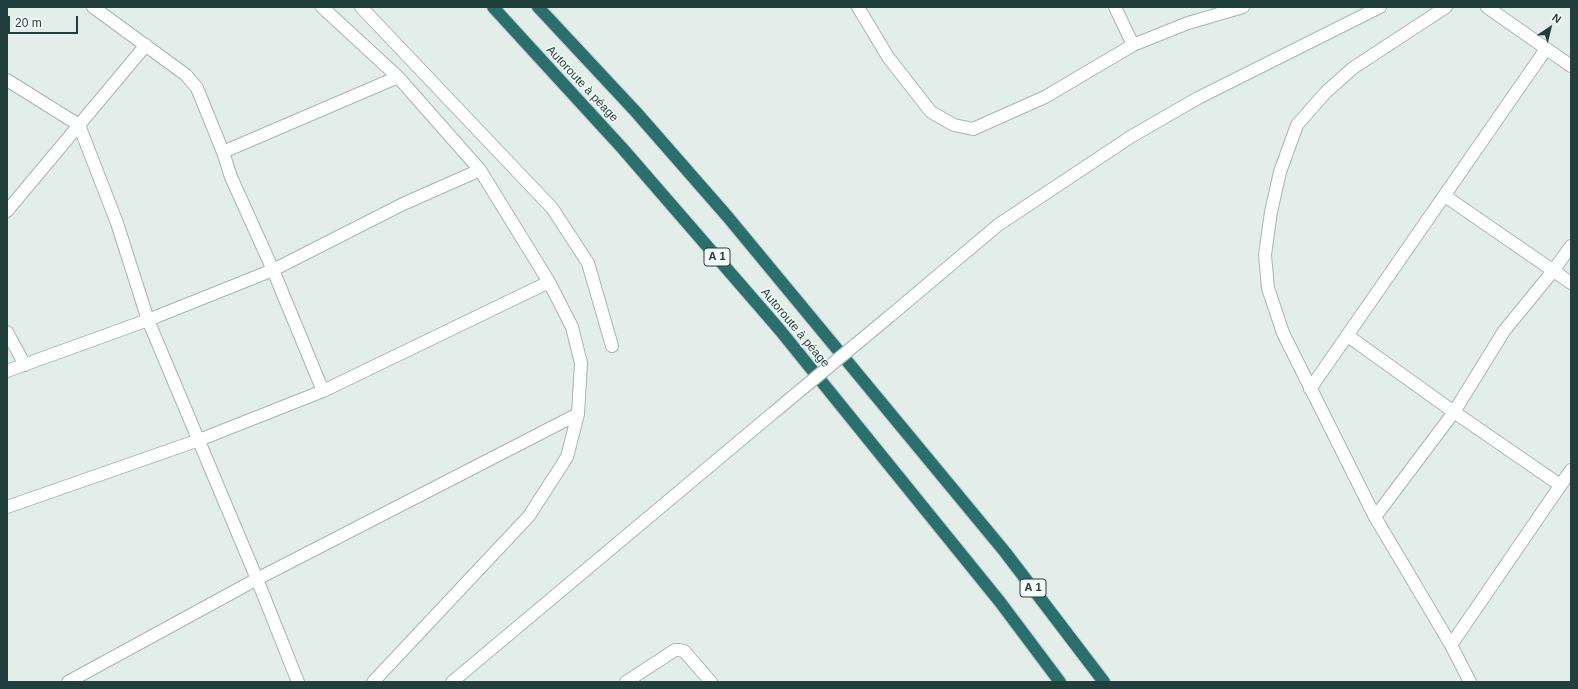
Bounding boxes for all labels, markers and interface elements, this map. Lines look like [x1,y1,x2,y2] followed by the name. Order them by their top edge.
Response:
[10,8,80,34] scale bar
[1530,8,1570,48] north arrow
[1550,11,1564,25] text: N
[15,16,42,30] text: 20 m
[543,43,621,125] street label: Autoroute à péage
[704,248,730,266] road number: A 1
[758,286,832,370] street label: Autoroute à péage
[1020,579,1046,597] road number: A 1

